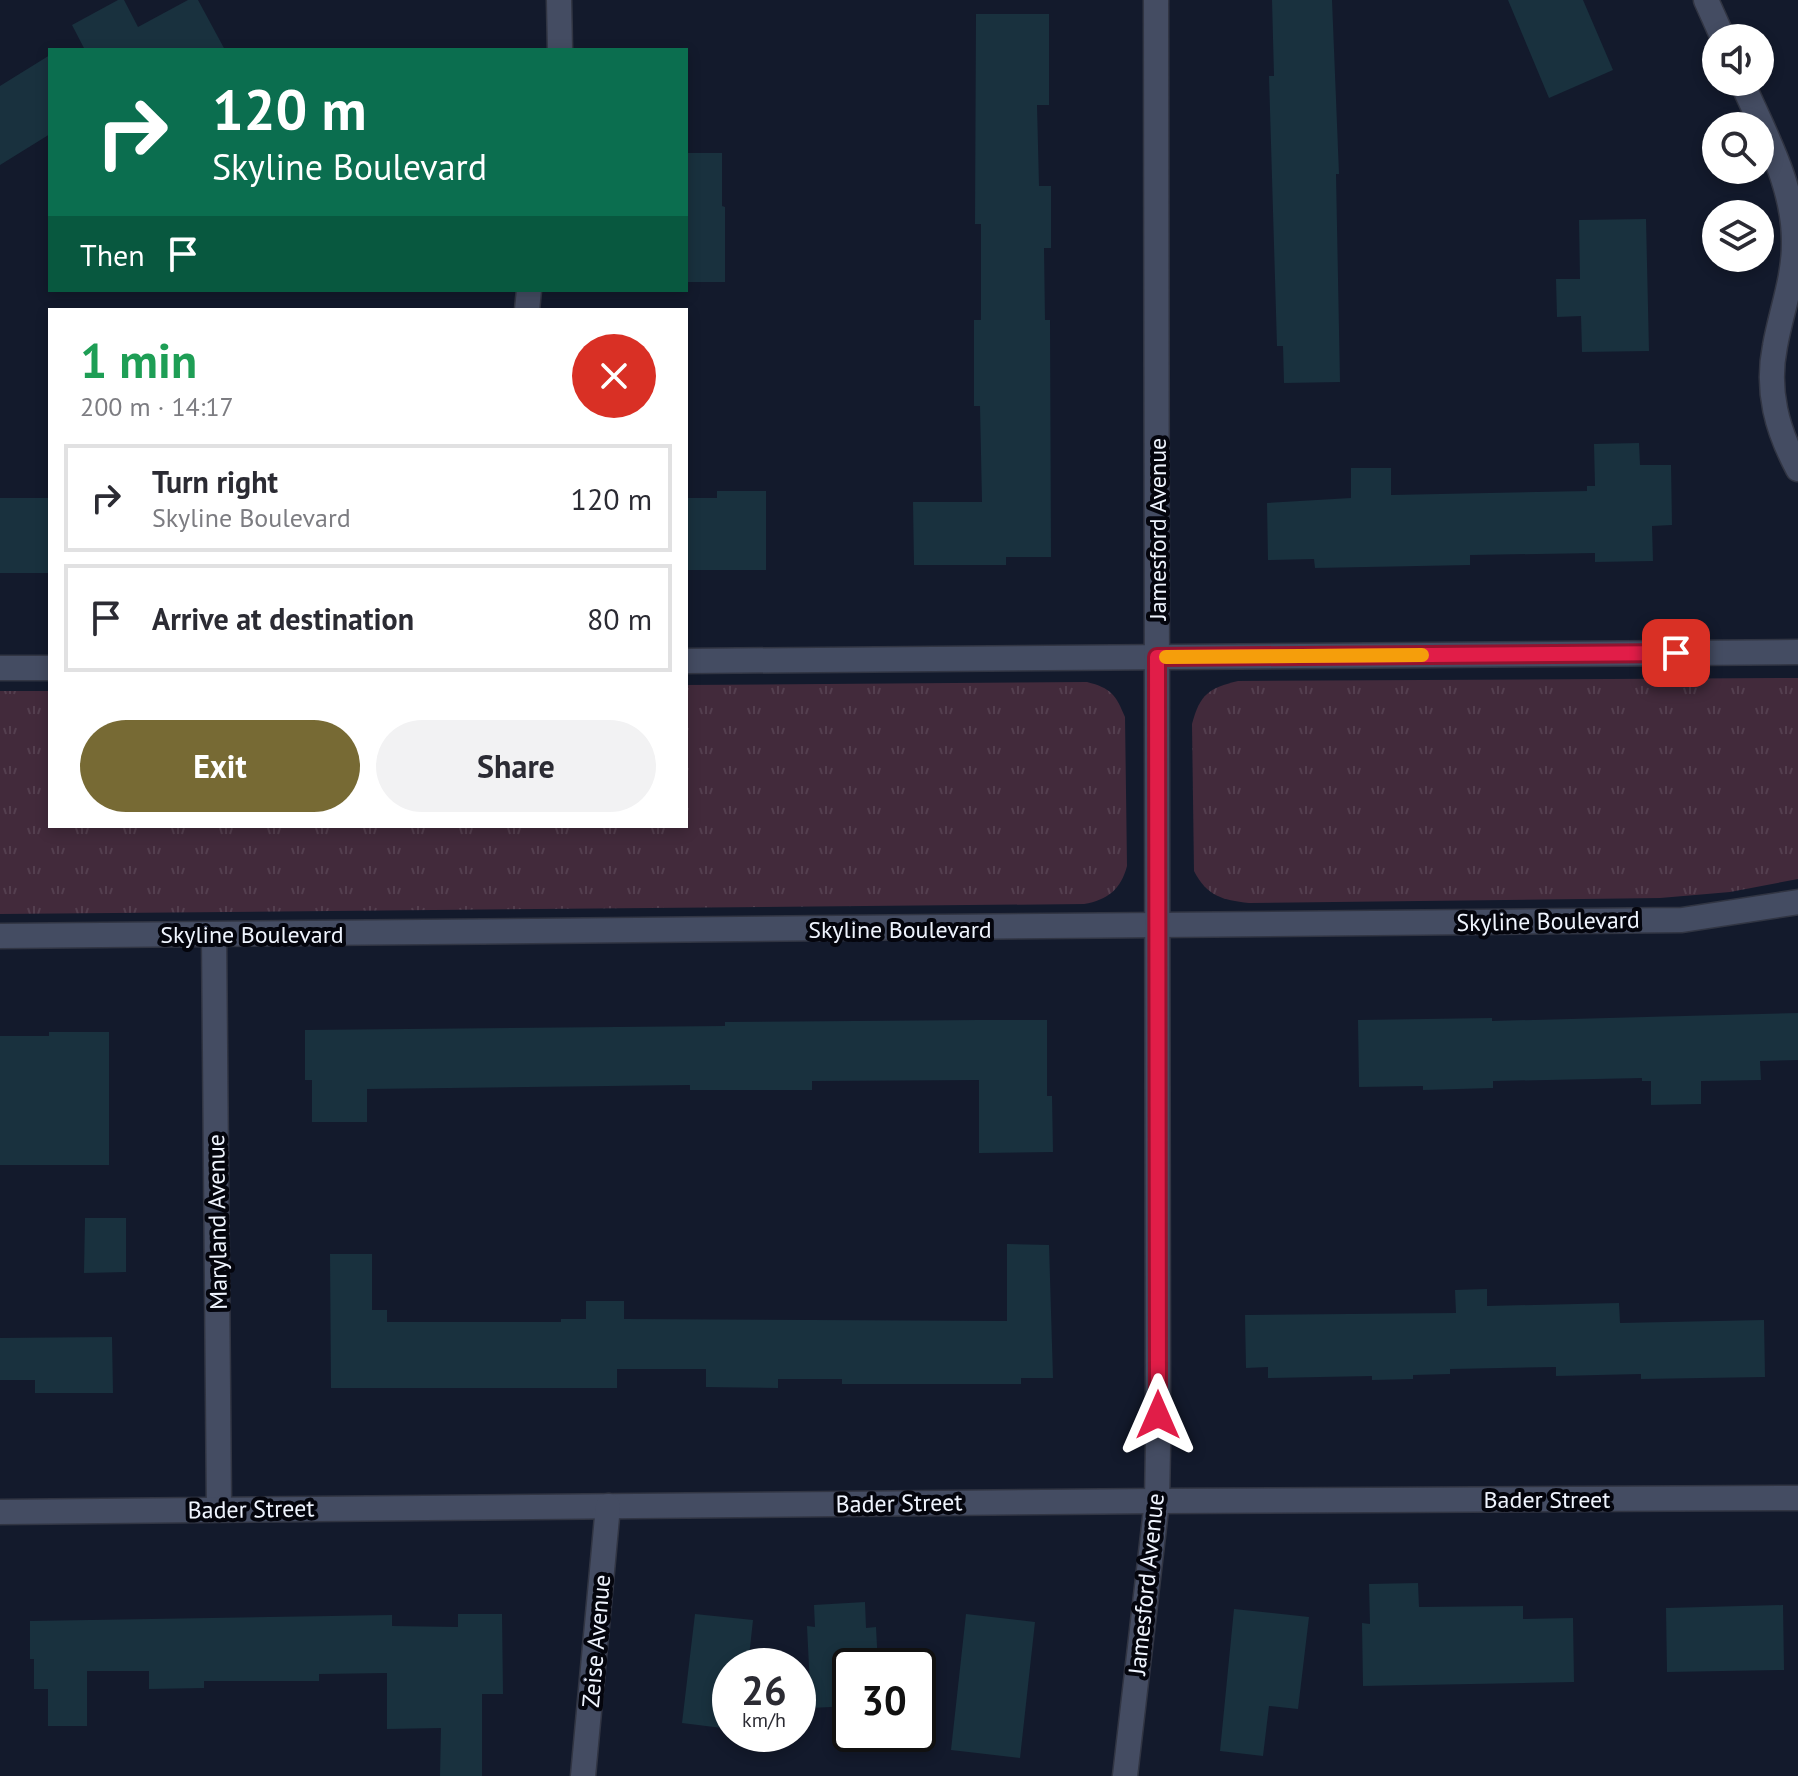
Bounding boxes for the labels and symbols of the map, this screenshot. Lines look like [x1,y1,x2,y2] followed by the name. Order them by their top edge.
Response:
[1142,438,1173,621] street label: Jamesford Avenue
[1642,619,1710,687] pin
[1456,904,1640,938] street label: Skyline Boulevard
[808,914,992,945] street label: Skyline Boulevard
[160,919,344,950] street label: Skyline Boulevard
[200,1134,234,1310] street label: Maryland Avenue
[1116,1373,1200,1457] position arrow
[1484,1484,1610,1515] street label: Bader Street
[835,1486,963,1520] street label: Bader Street
[187,1492,315,1526] street label: Bader Street
[1121,1492,1171,1677] street label: Jamesford Avenue
[575,1573,617,1709] street label: Zeise Avenue
[832,1648,936,1752] speed limit sign: 30

